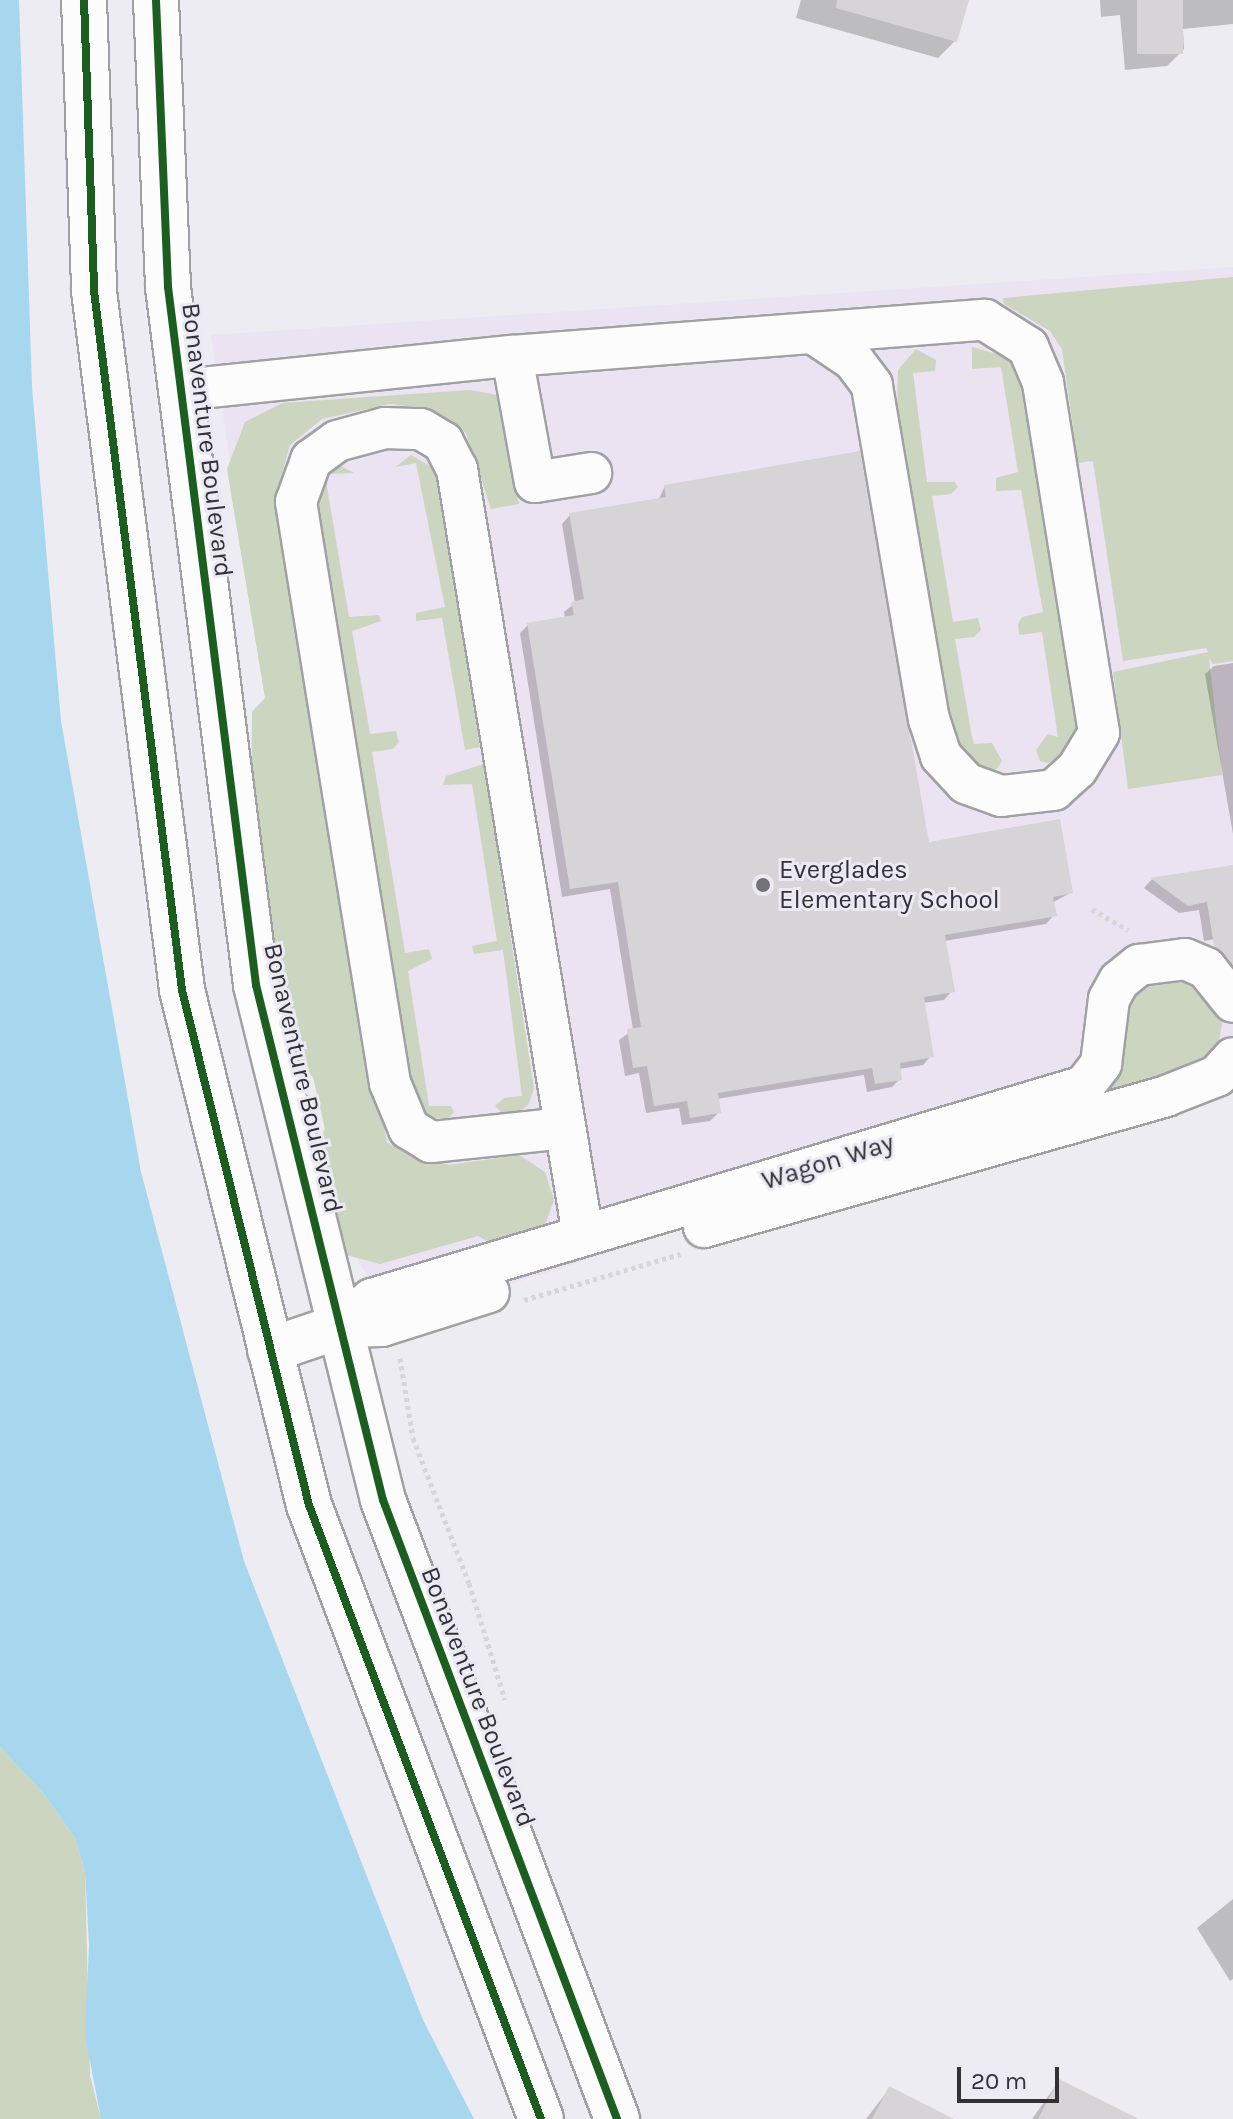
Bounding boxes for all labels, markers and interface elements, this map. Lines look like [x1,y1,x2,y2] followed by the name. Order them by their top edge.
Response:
[175,301,239,579] street label: Bonaventure Boulevard
[779,854,1000,916] place label: Everglades Elementary School
[754,876,772,894] marker: Everglades Elementary School
[257,940,349,1216] street label: Bonaventure Boulevard
[758,1127,898,1197] street label: Wagon Way
[414,1563,542,1831] street label: Bonaventure Boulevard
[961,2051,1063,2101] scale bar
[971,2067,1027,2095] text: 20 m

